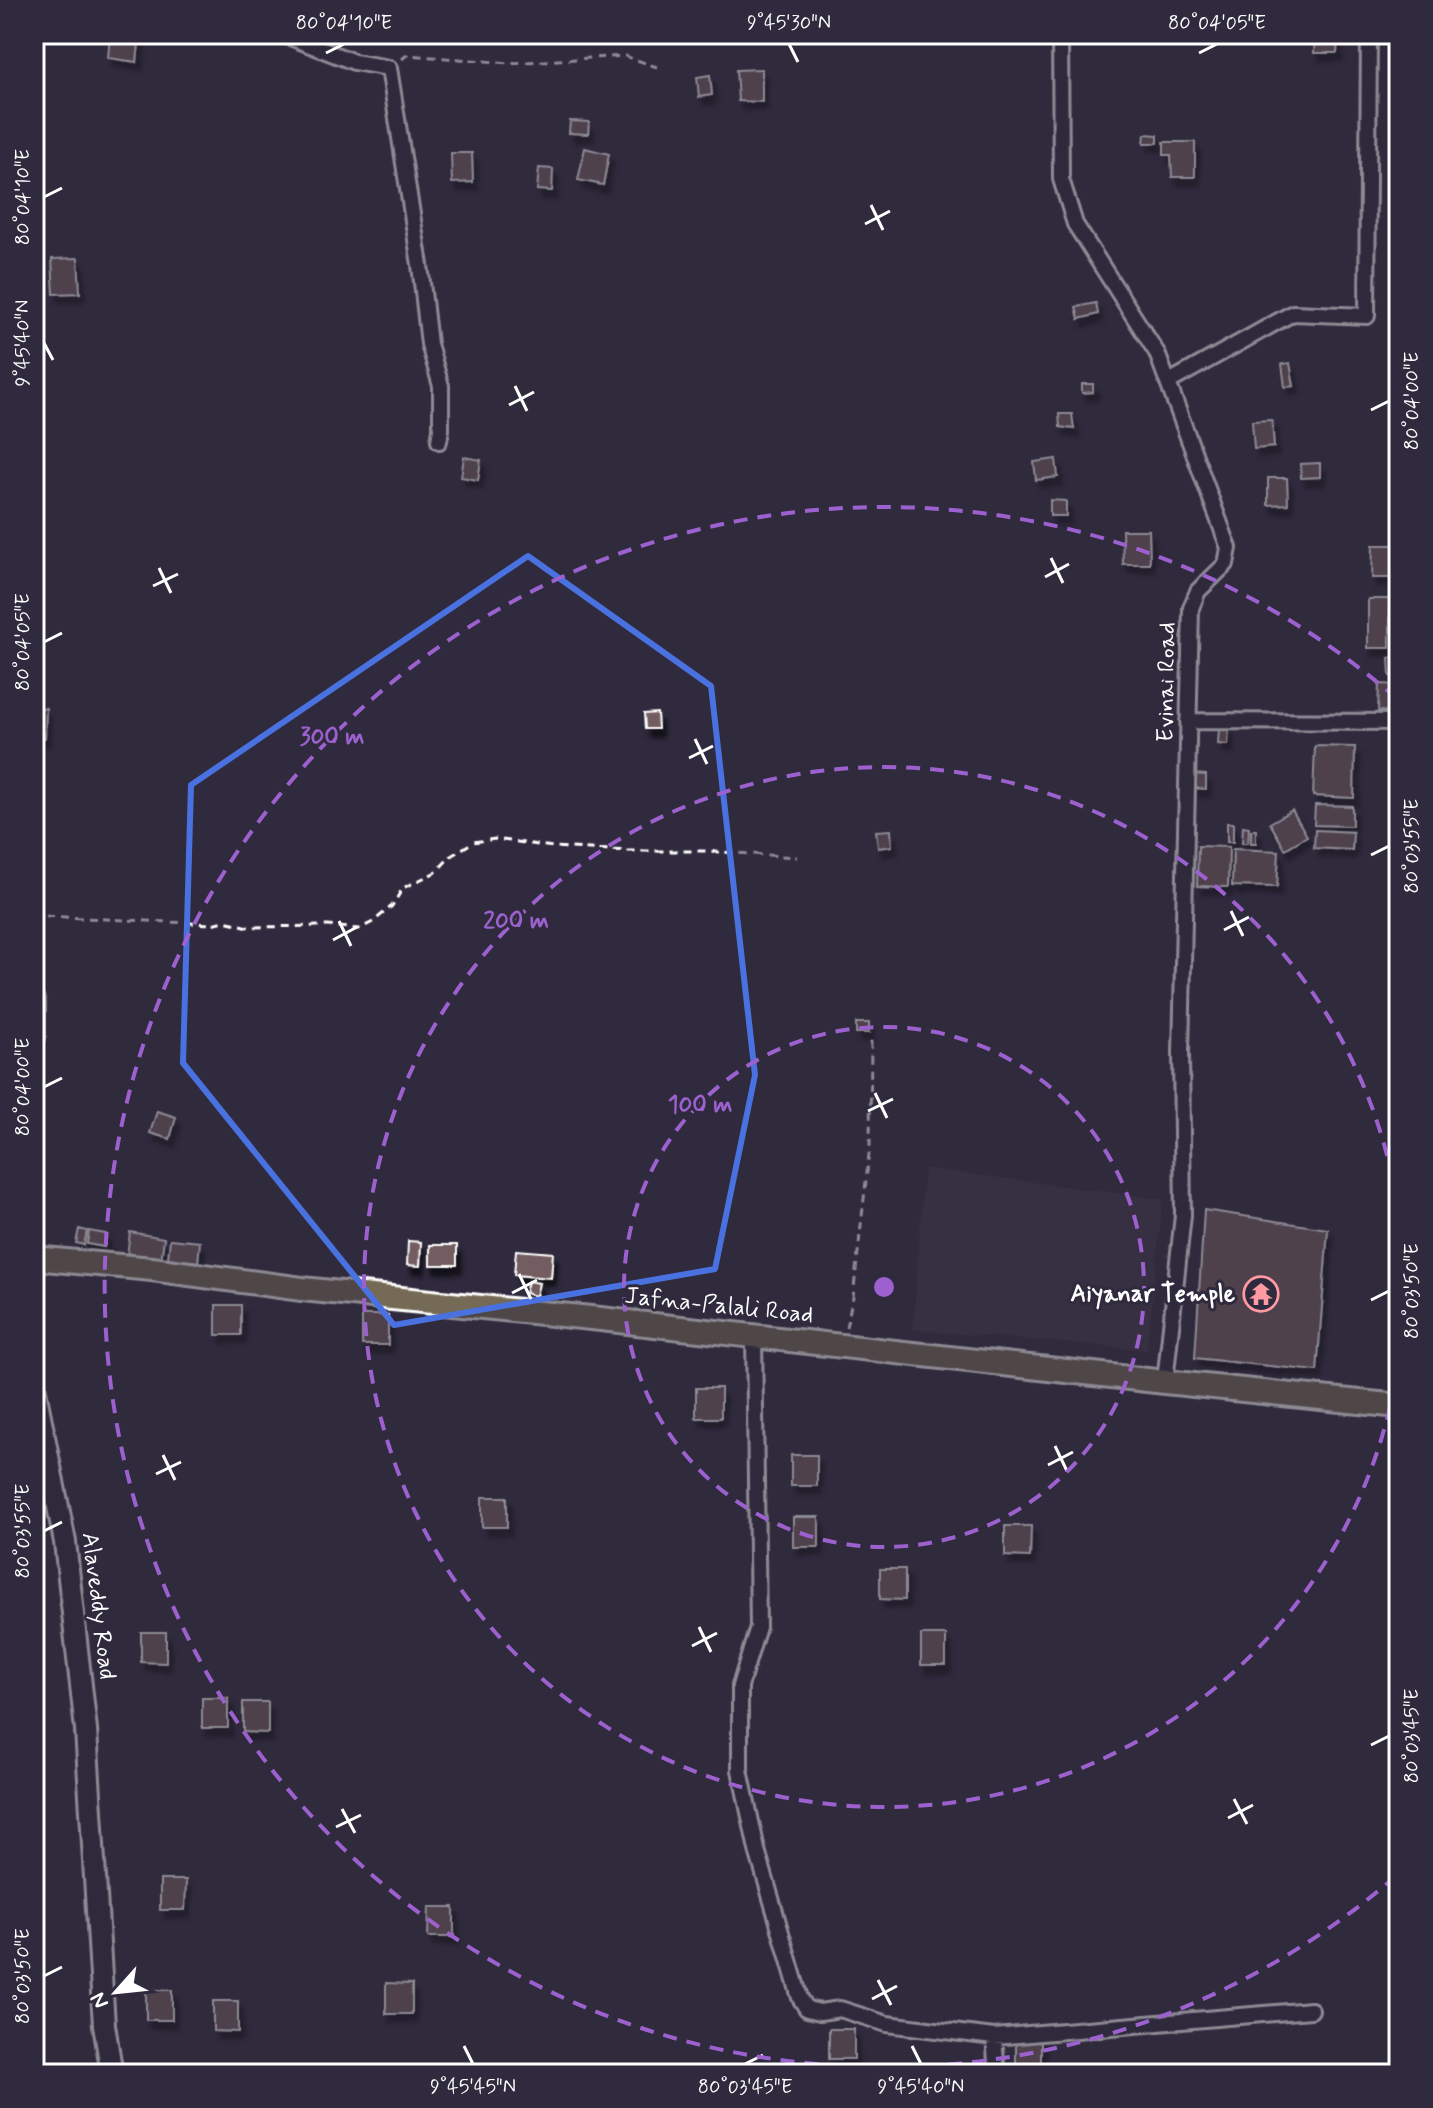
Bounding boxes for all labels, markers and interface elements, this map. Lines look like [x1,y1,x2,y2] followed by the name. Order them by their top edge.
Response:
[296,10,392,37] text: 80°04'10"E
[747,10,831,37] text: 9°45'30"N
[1168,10,1266,37] text: 80°04'05"E
[10,149,37,245] text: 80°04'10"E
[10,300,37,386] text: 9°45'40"N
[1399,352,1426,450] text: 80°04'00"E
[10,593,37,691] text: 80°04'05"E
[1150,622,1184,742] street label: Evinai Road
[300,722,364,753] text: 300 m
[1399,799,1426,893] text: 80°03'55"E
[483,906,549,937] text: 200 m
[10,1038,37,1136] text: 80°04'00"E
[668,1090,732,1121] text: 100 m
[1399,1243,1426,1339] text: 80°03'50"E
[870,1273,898,1301] centre of rings
[1242,1275,1280,1313] temple icon: Aiyanar Temple
[1071,1279,1236,1310] place label: Aiyanar Temple
[623,1281,815,1331] street label: Jafna-Palali Road
[10,1484,37,1578] text: 80°03'55"E
[74,1531,122,1681] street label: Alaveddy Road
[1399,1689,1426,1783] text: 80°03'45"E
[10,1928,37,2024] text: 80°03'50"E
[76,1952,156,2032] north arrow
[84,1987,116,2013] text: N
[430,2074,516,2101] text: 9°45'45"N
[698,2074,792,2101] text: 80°03'45"E
[878,2074,964,2101] text: 9°45'40"N

